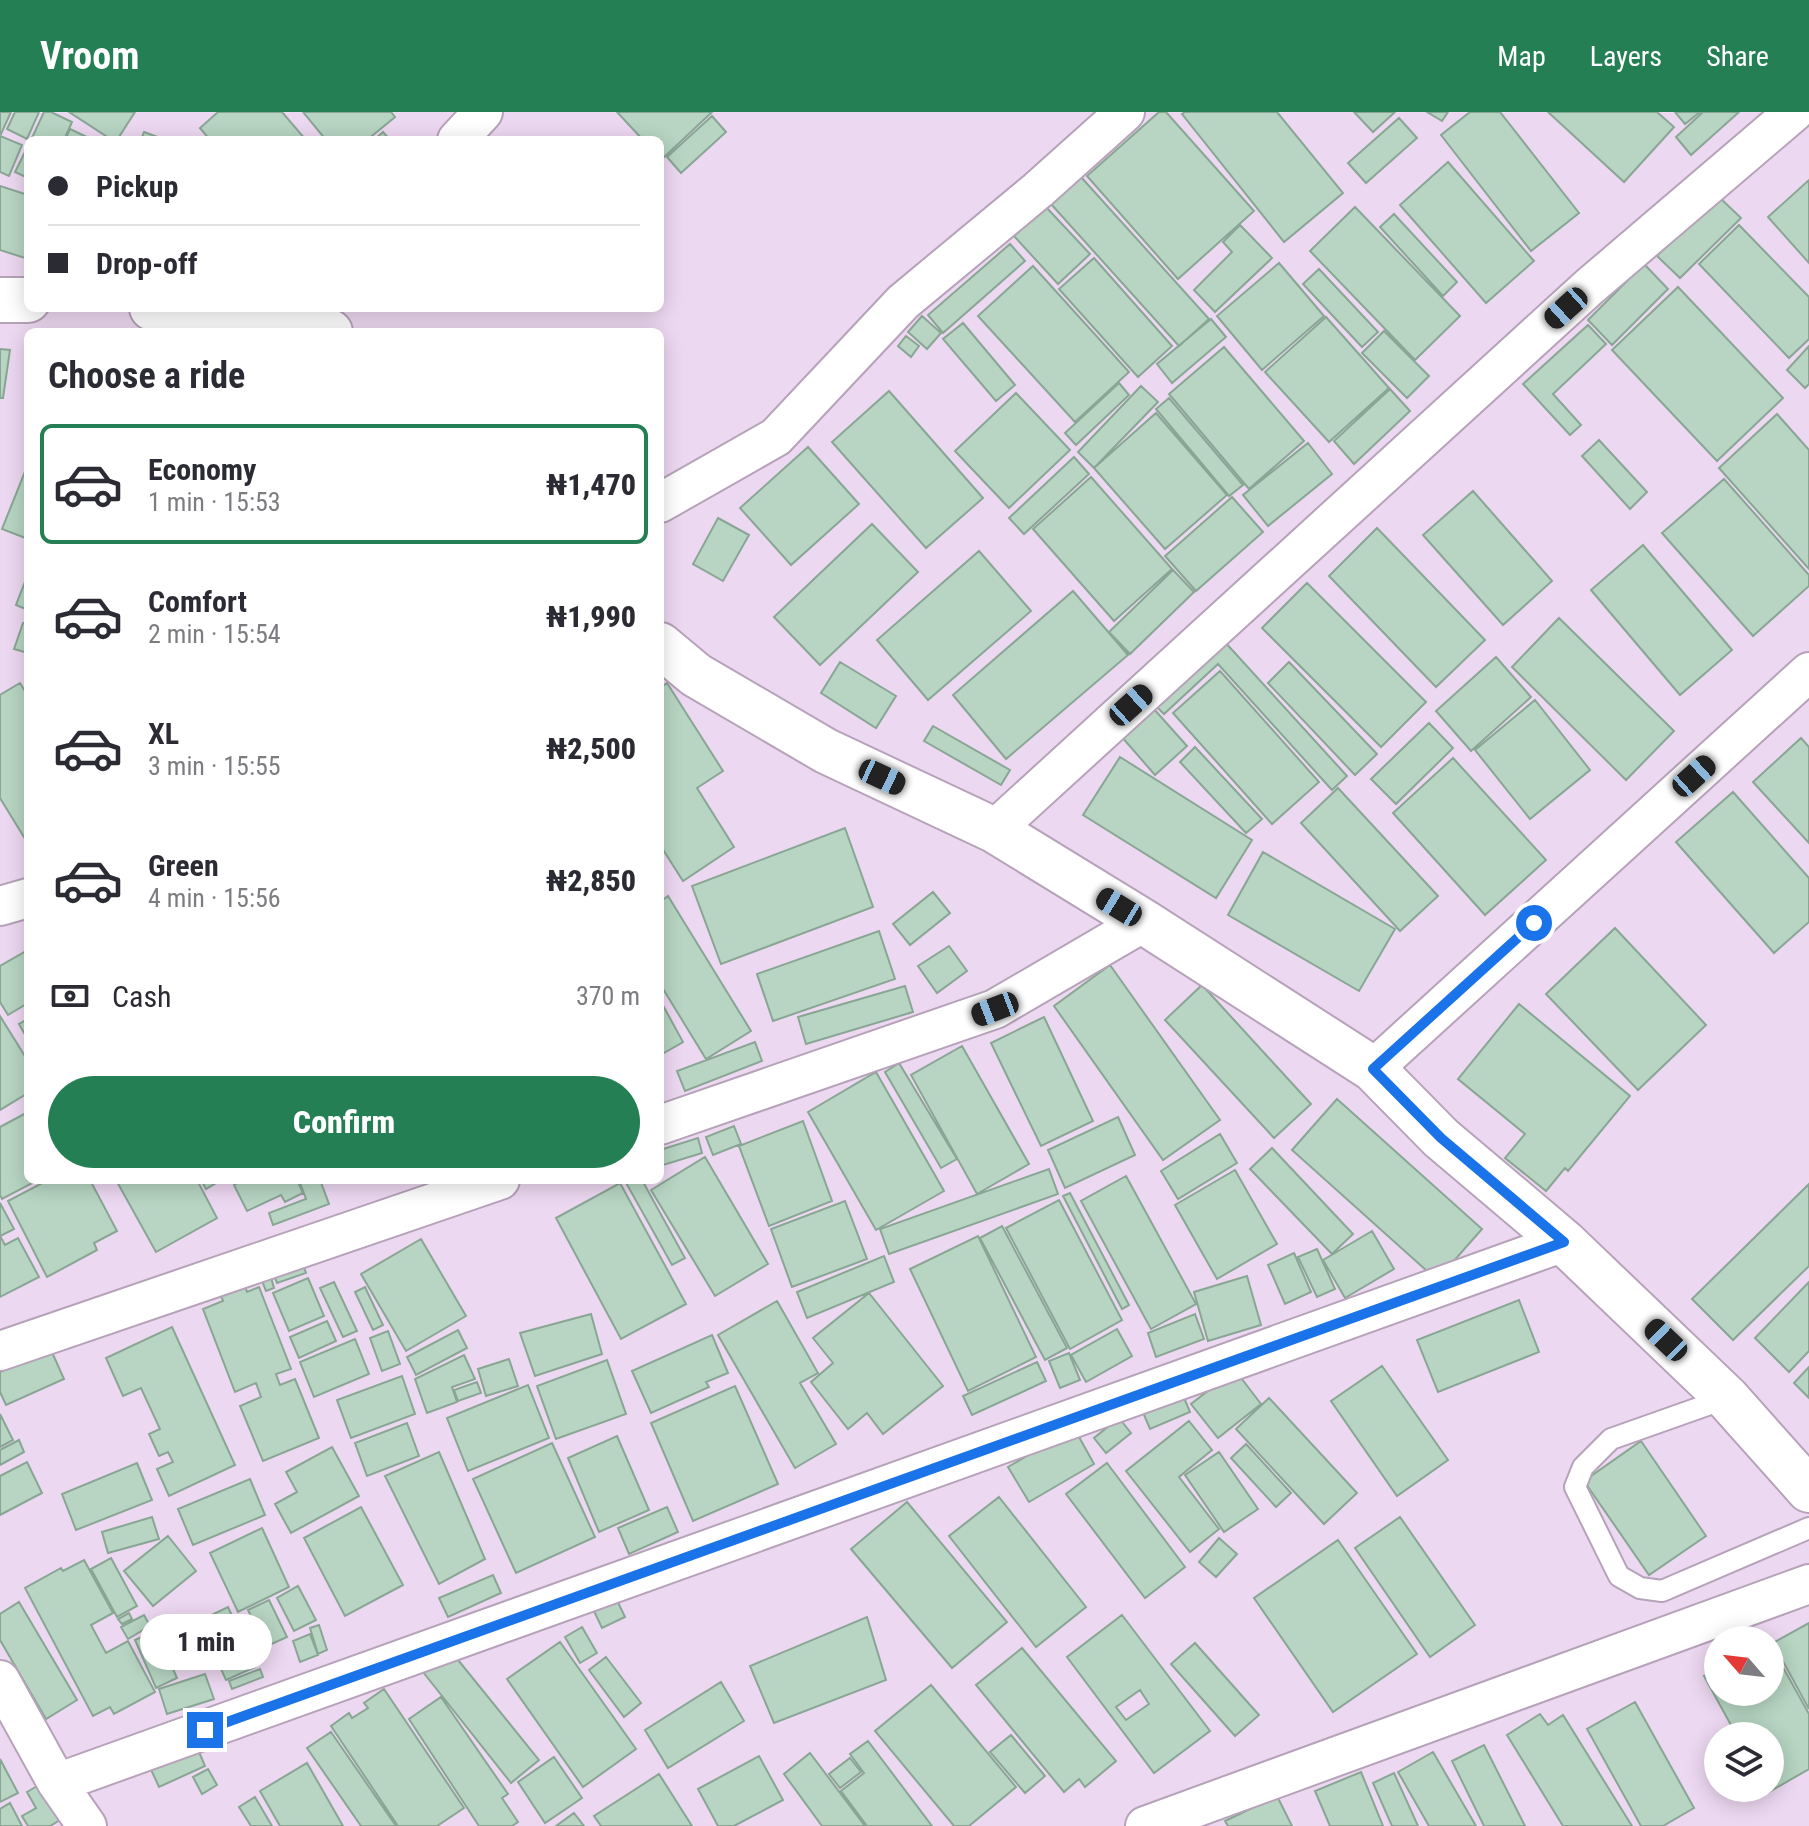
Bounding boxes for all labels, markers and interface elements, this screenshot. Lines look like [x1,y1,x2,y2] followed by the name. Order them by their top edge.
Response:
[40,34,139,78] text: Vroom
[1497,40,1546,73] text: Map
[1590,40,1662,73] text: Layers
[1706,40,1769,73] text: Share
[96,169,178,204] text: Pickup
[96,246,198,281] text: Drop-off
[1540,283,1592,333] car
[48,355,245,397] text: Choose a ride
[52,448,124,520] icon: car
[148,452,256,487] text: Economy
[546,467,636,502] text: ₦1,470
[148,487,281,517] text: 1 min · 15:53
[52,580,124,652] icon: car
[148,584,247,619] text: Comfort
[546,599,636,634] text: ₦1,990
[148,619,281,649] text: 2 min · 15:54
[1105,680,1157,730] car
[52,712,124,784] icon: car
[148,716,179,751] text: XL
[546,731,636,766] text: ₦2,500
[148,751,281,781] text: 3 min · 15:55
[1668,751,1720,801] car
[855,756,909,798] car
[52,844,124,916] icon: car
[148,848,219,883] text: Green
[546,863,636,898] text: ₦2,850
[148,883,281,913] text: 4 min · 15:56
[1092,884,1146,930] car
[1516,905,1552,941] route start
[48,974,92,1018] icon: cash
[112,979,172,1014] text: Cash
[576,981,640,1011] text: 370 m
[968,989,1022,1029] car
[48,1076,640,1168] button: Confirm
[1640,1315,1692,1365] car
[139,1614,271,1670] callout: 1 min
[1704,1626,1784,1706] north arrow
[1704,1626,1784,1802] map controls
[177,1627,235,1657] text: 1 min
[187,1712,223,1748] route end
[1704,1722,1784,1802] button: layers

